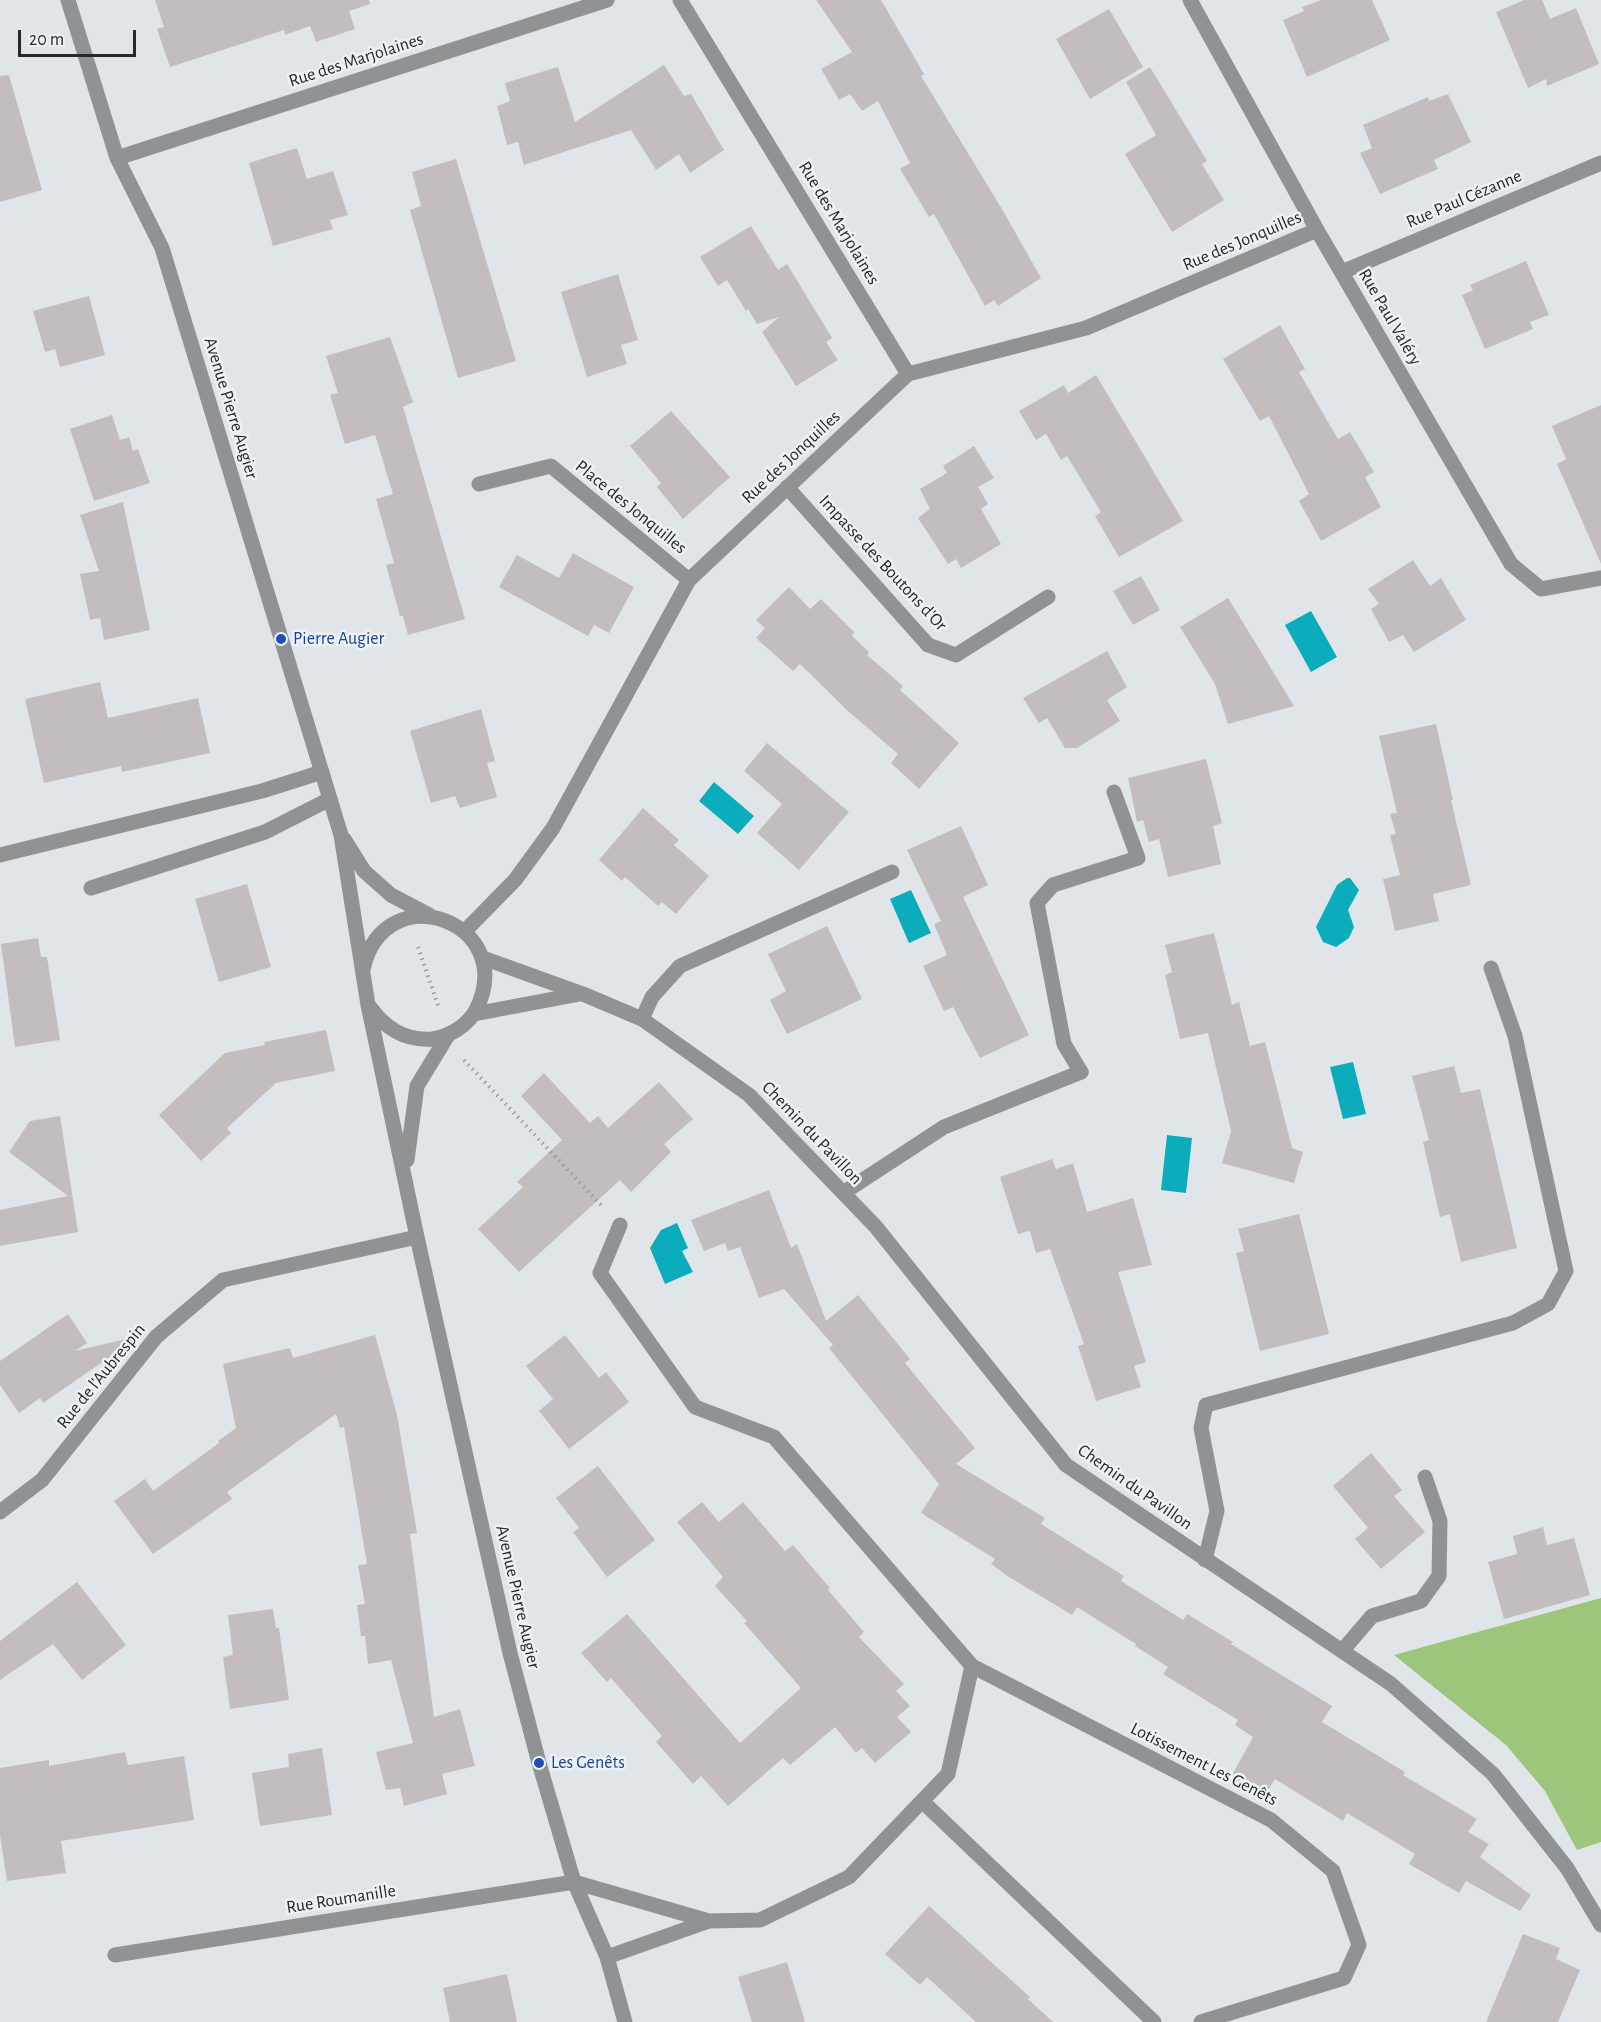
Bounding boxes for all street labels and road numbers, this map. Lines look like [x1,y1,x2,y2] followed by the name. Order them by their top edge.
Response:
[286,28,426,92] street label: Rue des Marjolaines
[794,157,884,289] street label: Rue des Marjolaines
[1403,165,1525,233] street label: Rue Paul Cézanne
[1179,206,1305,276] street label: Rue des Jonquilles
[1354,265,1426,369] street label: Rue Paul Valéry
[199,335,263,481] street label: Avenue Pierre Augier
[737,406,845,508] street label: Rue des Jonquilles
[571,455,691,559] street label: Place des Jonquilles
[814,490,952,636] street label: Impasse des Boutons d'Or
[757,1077,867,1189] street label: Chemin du Pavillon
[52,1319,150,1433] street label: Rue de l'Aubrespin
[1073,1439,1197,1535] street label: Chemin du Pavillon
[491,1523,545,1671] street label: Avenue Pierre Augier
[1127,1718,1281,1810] street label: Lotissement Les Genêts
[285,1880,397,1918] street label: Rue Roumanille

